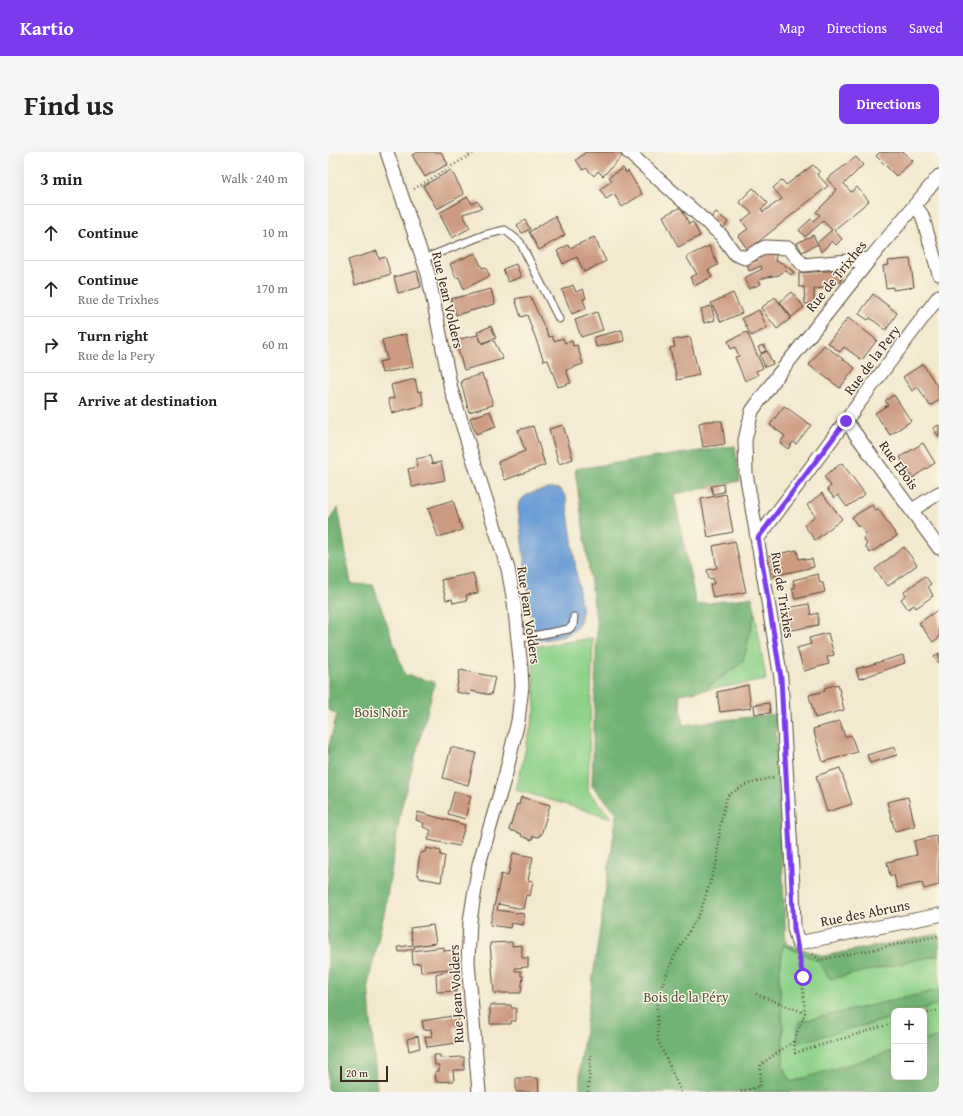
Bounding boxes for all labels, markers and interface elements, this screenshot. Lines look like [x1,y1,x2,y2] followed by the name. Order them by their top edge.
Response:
[20,14,74,42] text: Kartio
[779,18,805,38] text: Map
[827,18,887,38] text: Directions
[909,18,943,38] text: Saved
[24,84,114,125] text: Find us
[839,84,939,124] button: Directions
[40,166,82,191] text: 3 min
[221,169,288,188] text: Walk · 240 m
[40,222,62,244] icon: ahead
[78,222,139,243] text: Continue
[262,223,288,242] text: 10 m
[801,236,871,316] street label: Rue de Trixhes
[427,250,469,350] street label: Rue Jean Volders
[78,269,139,290] text: Continue
[40,278,62,300] icon: ahead
[256,279,288,298] text: 170 m
[78,290,159,309] text: Rue de Trixhes
[839,321,905,399] street label: Rue de la Pery
[78,325,149,346] text: Turn right
[40,334,62,356] icon: right
[262,335,288,354] text: 60 m
[78,346,155,365] text: Rue de la Pery
[40,390,62,412] icon: arrive
[78,390,217,411] text: Arrive at destination
[837,412,855,430] route end
[874,436,924,494] street label: Rue Ebois
[766,550,800,640] street label: Rue de Trixhes
[512,565,546,665] street label: Rue Jean Volders
[354,702,408,722] park label: Bois Noir
[819,895,911,931] street label: Rue des Abruns
[443,944,469,1044] street label: Rue Jean Volders
[794,968,812,986] route start
[643,987,729,1007] park label: Bois de la Péry
[891,1008,927,1080] map controls
[891,1008,927,1044] button: +
[891,1044,927,1080] button: −
[340,1064,388,1083] scale bar
[346,1065,368,1081] text: 20 m

